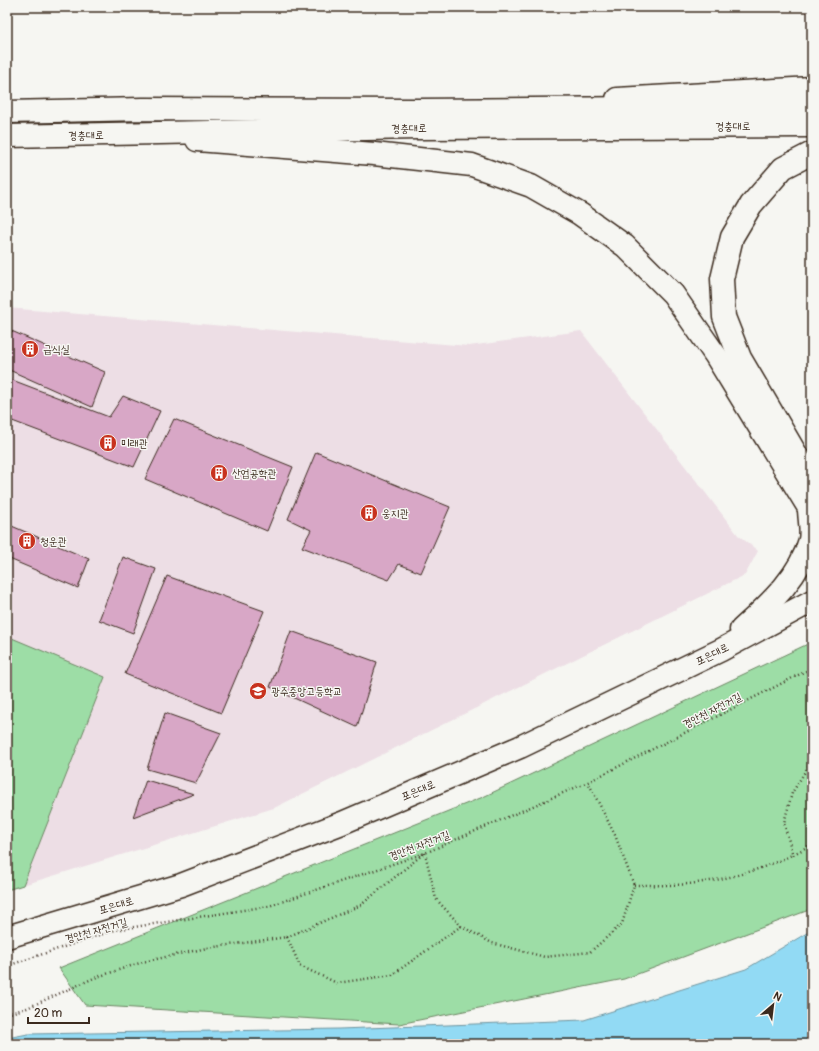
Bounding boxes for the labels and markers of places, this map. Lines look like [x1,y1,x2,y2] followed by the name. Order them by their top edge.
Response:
[20,339,40,359] building icon: 급식실
[43,343,70,356] place label: 급식실
[98,433,118,453] building icon: 미래관
[121,437,148,450] place label: 미래관
[209,463,229,483] building icon: 산업공학관
[232,467,276,480] place label: 산업공학관
[359,503,379,523] building icon: 웅지관
[382,507,409,520] place label: 웅지관
[17,531,37,551] building icon: 청운관
[40,535,67,548] place label: 청운관
[248,681,268,701] school or university icon: 광주중앙고등학교
[271,685,342,698] place label: 광주중앙고등학교

